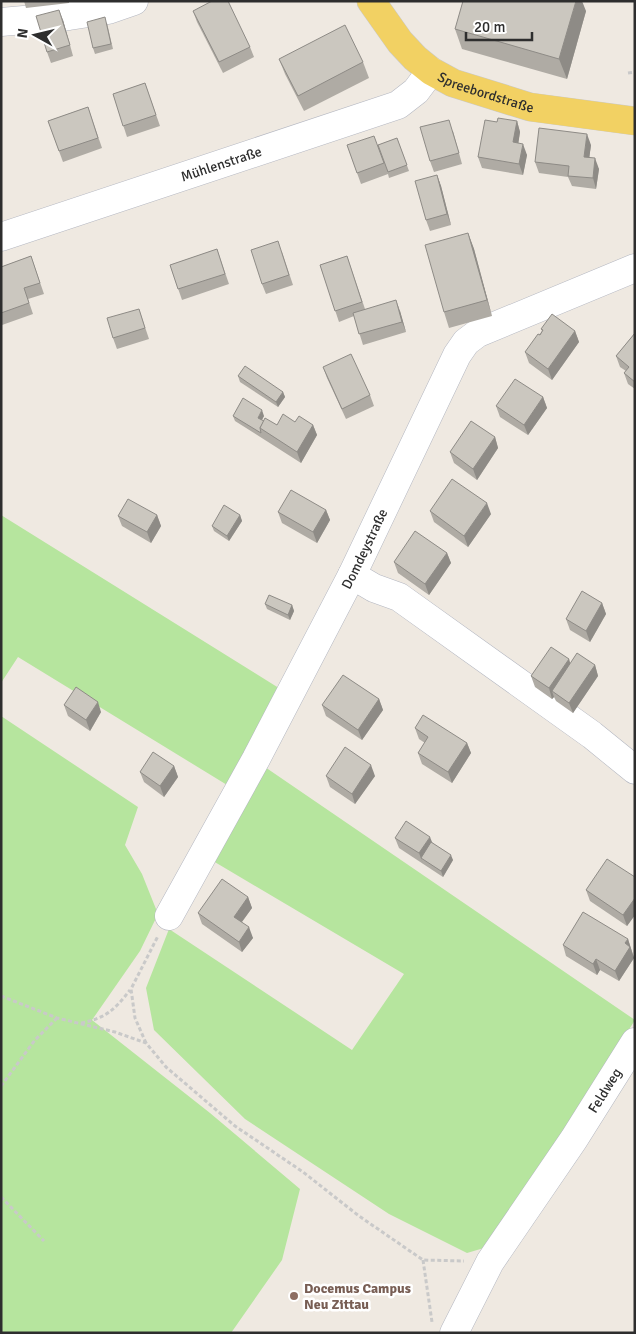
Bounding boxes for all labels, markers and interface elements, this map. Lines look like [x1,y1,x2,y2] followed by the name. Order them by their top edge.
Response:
[10,10,60,60] north arrow
[466,10,532,42] scale bar
[474,18,505,36] text: 20 m
[14,27,32,39] text: N
[435,68,535,116] street label: Spreebordstraße
[178,142,264,185] street label: Mühlenstraße
[338,506,391,592] street label: Domdeystraße
[584,1065,625,1116] street label: Feldweg
[304,1280,411,1313] place label: Docemus Campus Neu Zittau
[288,1290,300,1302] marker: Docemus Campus Neu Zittau

